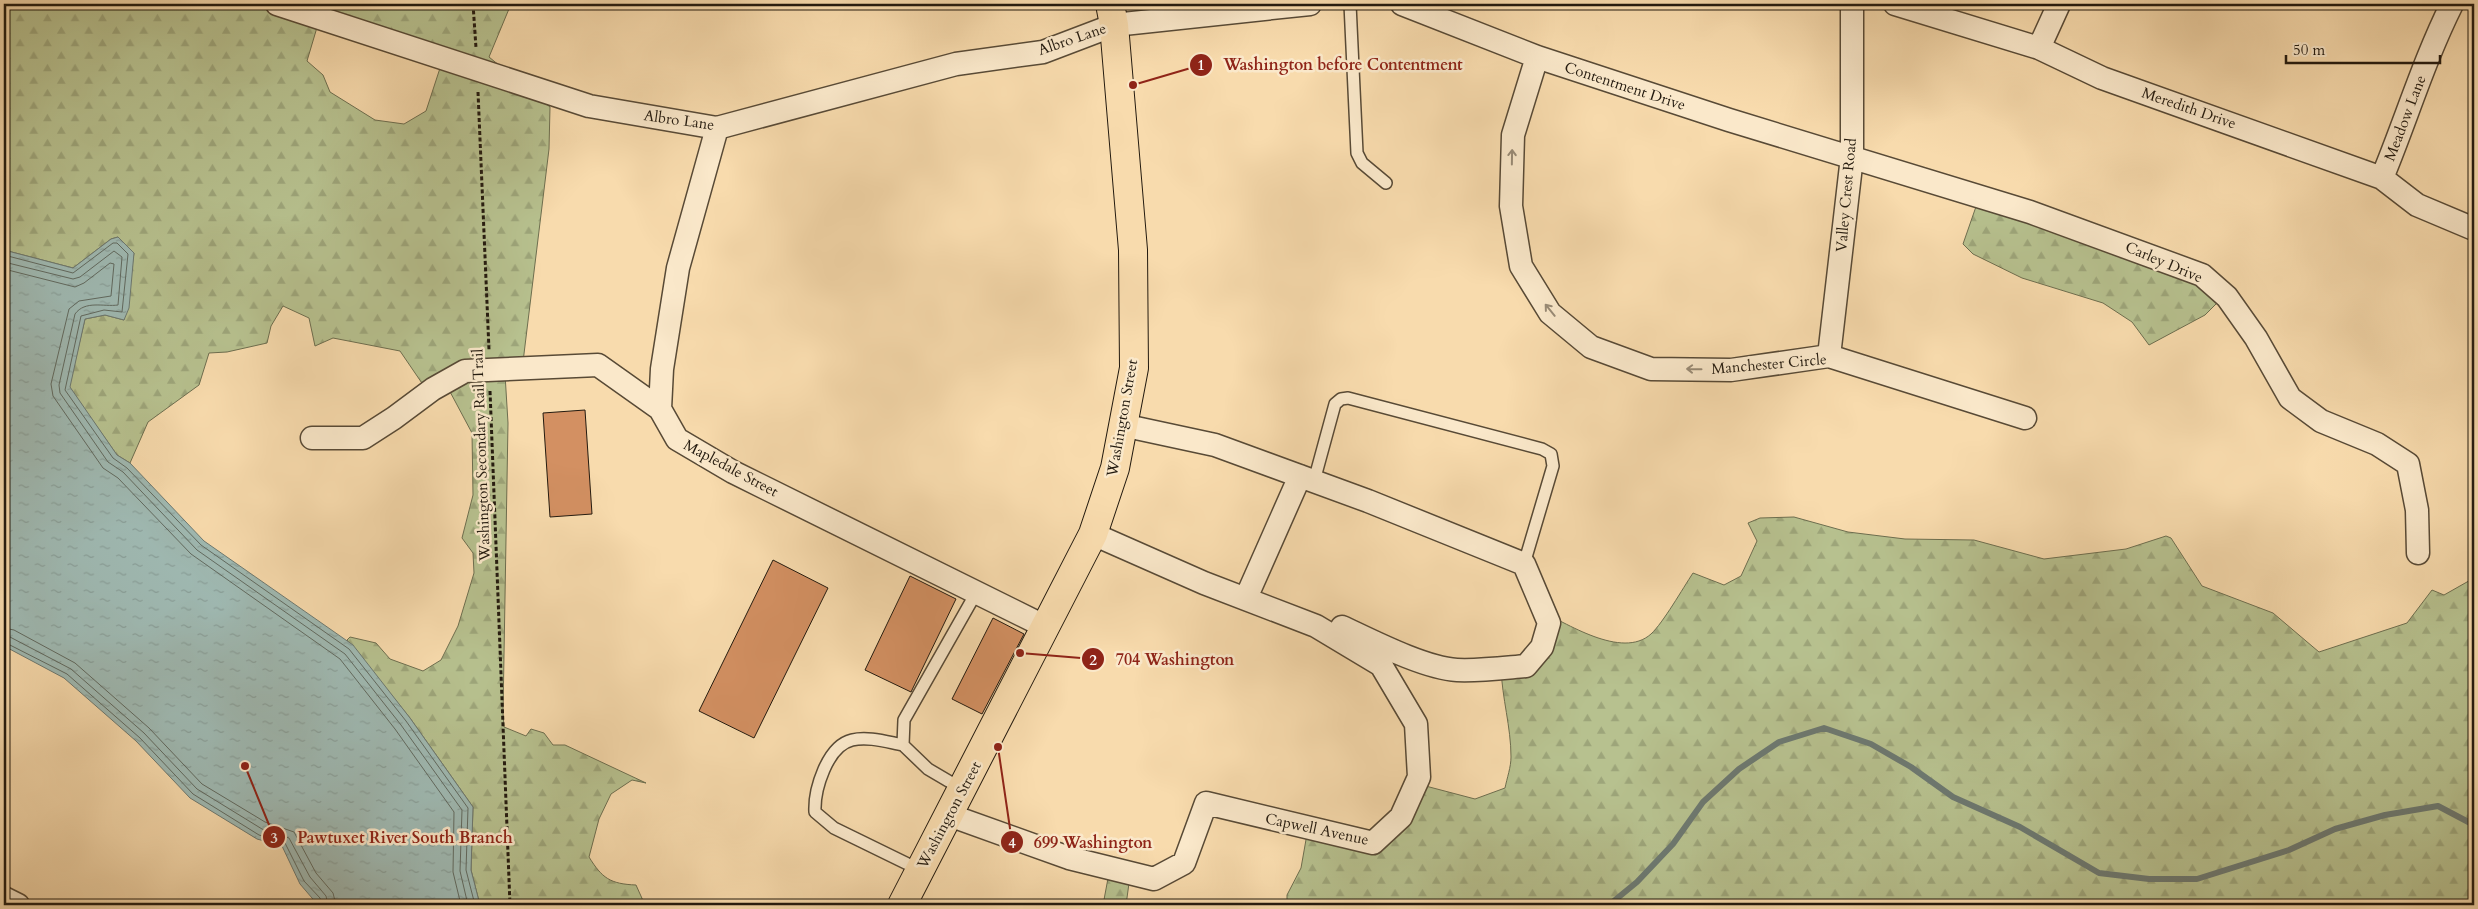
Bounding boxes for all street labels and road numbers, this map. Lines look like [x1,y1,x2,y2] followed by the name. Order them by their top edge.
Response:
[1035,18,1109,60] street label: Albro Lane
[1562,57,1688,115] street label: Contentment Drive
[2379,72,2431,164] street label: Meadow Lane
[2139,82,2239,134] street label: Meredith Drive
[642,105,716,135] street label: Albro Lane
[1831,137,1861,253] street label: Valley Crest Road
[2122,237,2206,287] street label: Carley Drive
[467,348,495,563] street label: Washington Secondary Rail Trail
[1710,349,1828,379] street label: Manchester Circle
[1102,357,1142,479] street label: Washington Street
[680,435,782,501] street label: Mapledale Street
[912,758,986,873] street label: Washington Street
[1264,808,1371,850] street label: Capwell Avenue

